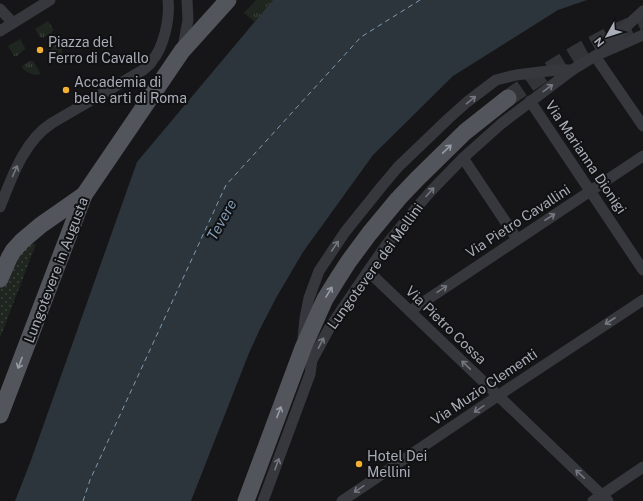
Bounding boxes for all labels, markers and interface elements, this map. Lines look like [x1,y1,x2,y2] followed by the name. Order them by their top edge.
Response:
[587,16,627,56] north arrow
[48,34,149,66] place label: Piazza del Ferro di Cavallo
[592,35,607,49] text: N
[35,45,45,55] marker: Piazza del Ferro di Cavallo
[74,74,187,106] place label: Accademia di belle arti di Roma
[542,84,553,92] one-way arrow
[61,85,71,95] marker: Accademia di belle arti di Roma
[465,95,476,104] one-way arrow
[542,97,630,217] street label: Via Marianna Dionigi
[442,144,452,154] one-way arrow
[12,165,20,177] one-way arrow
[463,181,573,261] street label: Via Pietro Cavallini
[425,187,435,197] one-way arrow
[21,195,91,345] street label: Lungotevere in Augusta
[203,196,240,243] water label: Tevere
[324,200,426,332] street label: Lungotevere dei Mellini
[545,213,556,221] one-way arrow
[331,241,339,252] one-way arrow
[403,283,489,367] street label: Via Pietro Cossa
[436,285,447,293] one-way arrow
[325,287,333,298] one-way arrow
[605,317,616,326] one-way arrow
[318,337,326,349] one-way arrow
[428,346,540,428] street label: Via Muzio Clementi
[16,356,24,368] one-way arrow
[461,360,471,370] one-way arrow
[473,404,484,413] one-way arrow
[275,406,283,418] one-way arrow
[367,448,427,480] place label: Hotel Dei Mellini
[273,459,281,471] one-way arrow
[354,459,364,469] marker: Hotel Dei Mellini
[575,469,585,479] one-way arrow
[354,485,365,493] one-way arrow

